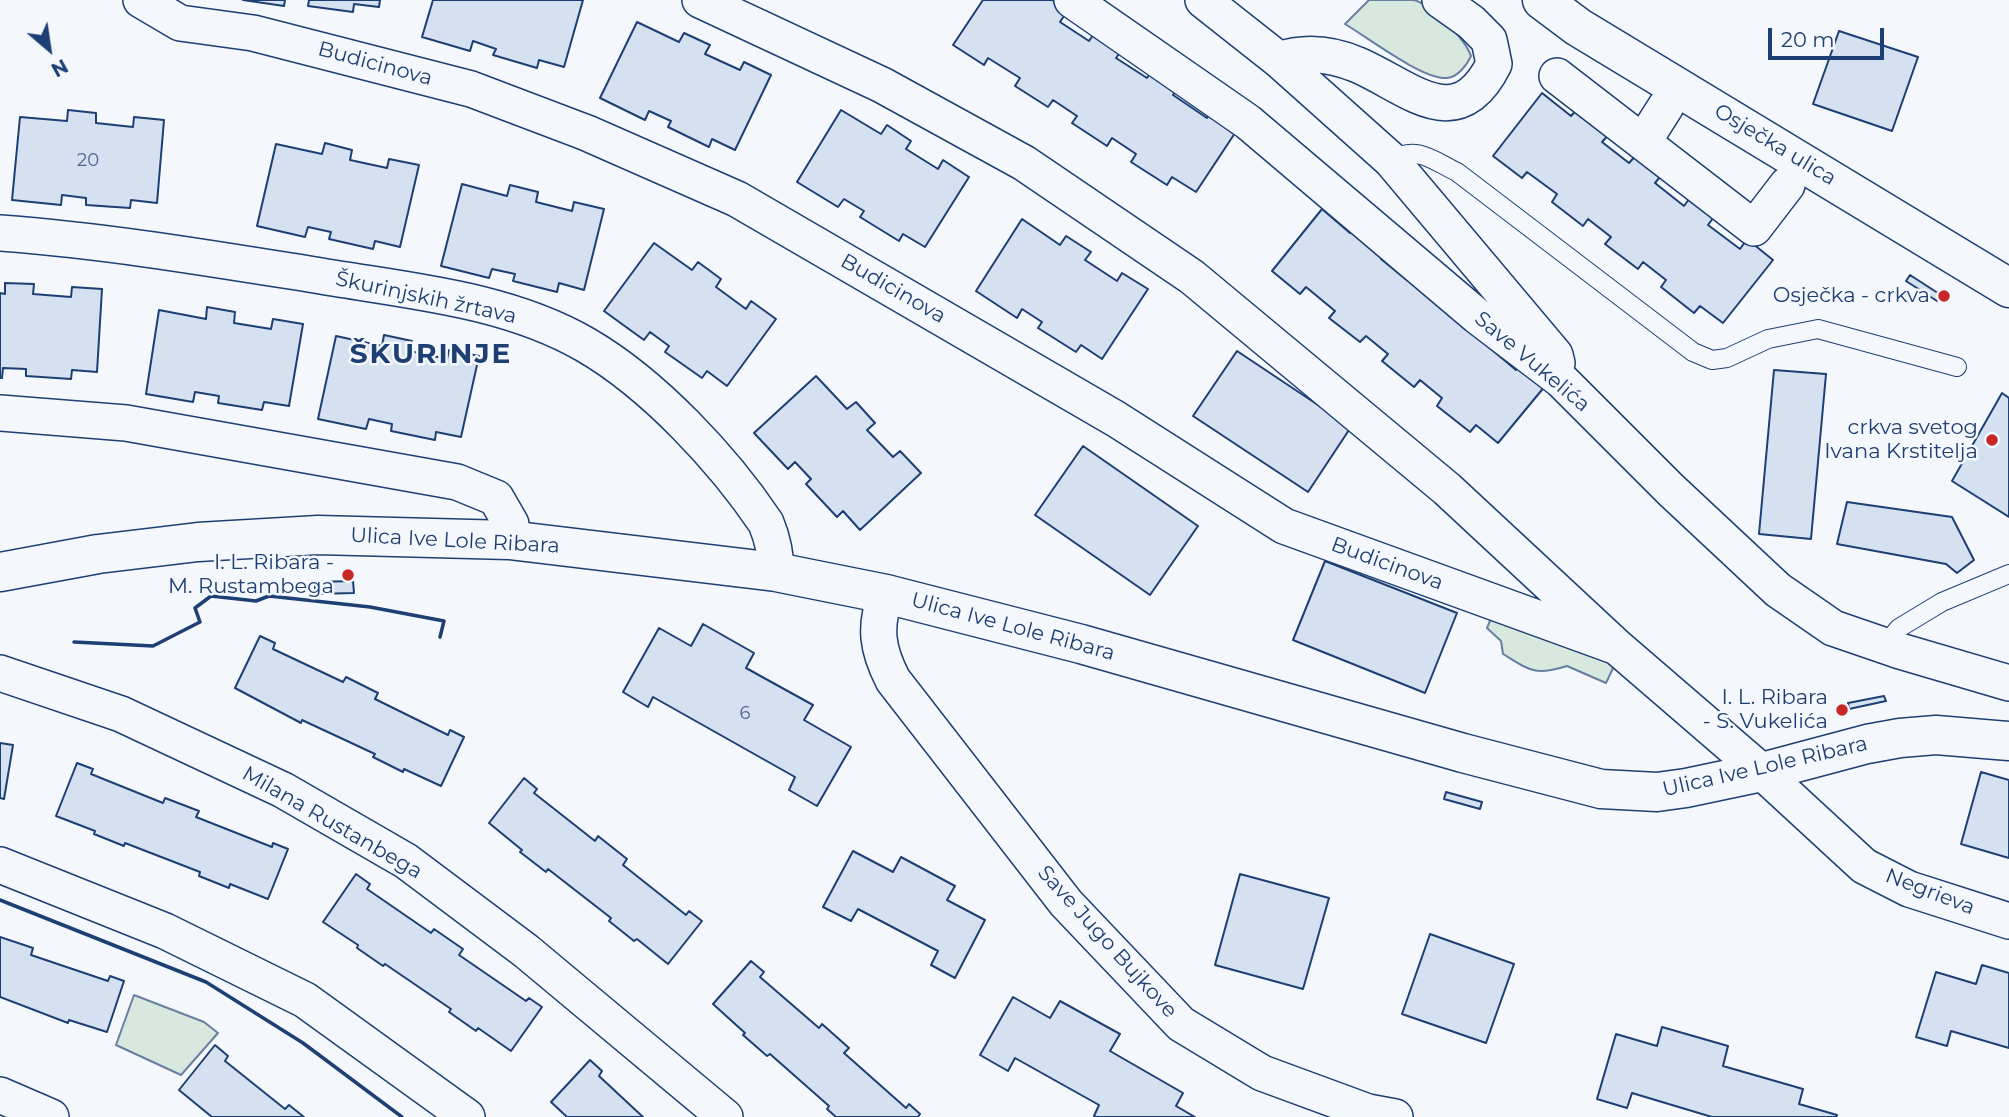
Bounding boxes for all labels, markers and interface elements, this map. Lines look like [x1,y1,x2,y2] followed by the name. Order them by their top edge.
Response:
[14,14,84,84] north arrow
[1771,14,1886,58] scale bar
[1781,27,1835,52] text: 20 m
[315,37,435,91] street label: Budicinova
[47,54,72,82] text: N
[1709,99,1841,191] street label: Osječka ulica
[77,150,99,172] house number: 20
[836,249,950,329] street label: Budicinova
[333,266,519,330] street label: Škurinjskih žrtava
[1773,283,1930,309] place label: Osječka - crkva
[1936,288,1952,304] marker: Osječka - crkva
[1469,306,1595,418] street label: Save Vukelića
[351,338,511,372] district label: ŠKURINJE
[1824,415,1978,465] place label: crkva svetog Ivana Krstitelja
[1984,432,2000,448] marker: crkva svetog Ivana Krstitelja
[350,523,560,559] street label: Ulica Ive Lole Ribara
[1327,532,1447,596] street label: Budicinova
[168,550,334,600] place label: I. L. Ribara - M. Rustambega
[340,567,356,583] marker: I. L. Ribara - M. Rustambega
[908,588,1118,666] street label: Ulica Ive Lole Ribara
[1703,685,1828,735] place label: I. L. Ribara - S. Vukelića
[1834,702,1850,718] marker: I. L. Ribara - S. Vukelića
[740,703,750,725] house number: 6
[1660,731,1870,803] street label: Ulica Ive Lole Ribara
[237,761,427,885] street label: Milana Rustanbega
[1032,861,1182,1023] street label: Save Jugo Bujkove
[1882,863,1978,921] street label: Negrieva

